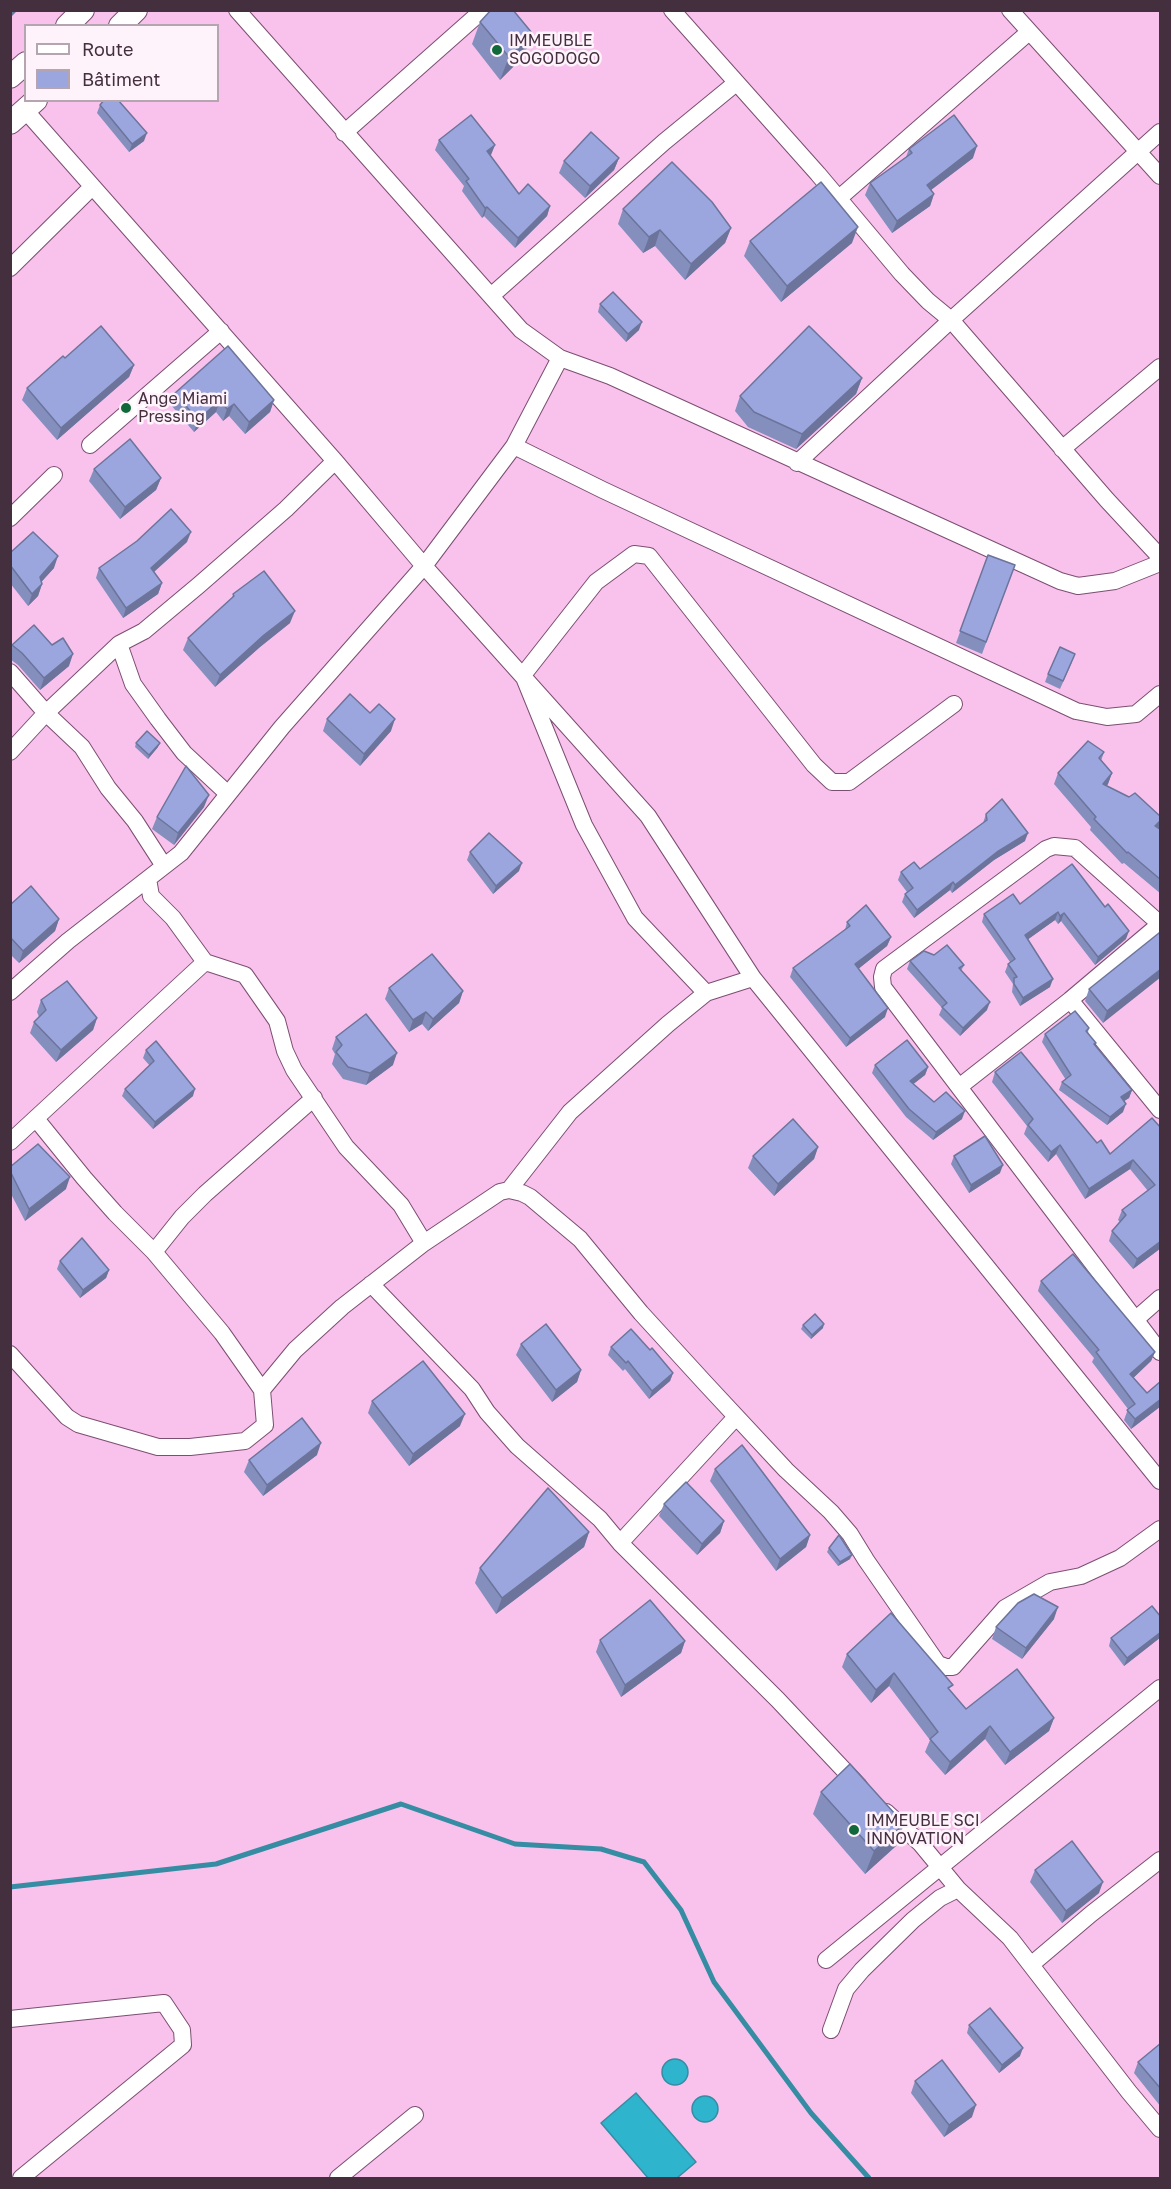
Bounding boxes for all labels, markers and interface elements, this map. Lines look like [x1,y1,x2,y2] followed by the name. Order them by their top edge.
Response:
[24,24,219,102] legend
[509,31,600,69] place label: IMMEUBLE SOGODOGO
[82,38,133,60] text: Route
[490,43,504,57] marker: IMMEUBLE SOGODOGO
[82,68,161,90] text: Bâtiment
[138,389,227,427] place label: Ange Miami Pressing
[119,401,133,415] marker: Ange Miami Pressing
[866,1811,980,1849] place label: IMMEUBLE SCI INNOVATION
[847,1823,861,1837] marker: IMMEUBLE SCI INNOVATION

